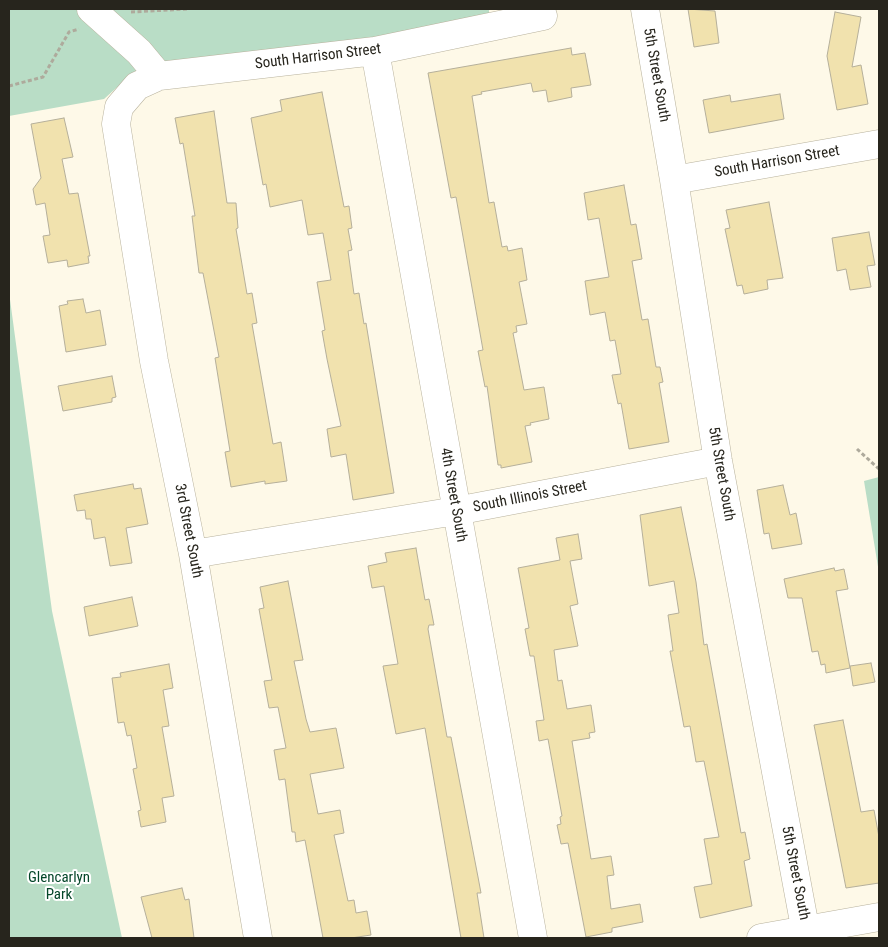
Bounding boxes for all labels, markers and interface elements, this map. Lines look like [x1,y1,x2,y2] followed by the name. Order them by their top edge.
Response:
[639,26,673,124] street label: 5th Street South
[254,40,382,74] street label: South Harrison Street
[713,142,841,182] street label: South Harrison Street
[704,425,738,523] street label: 5th Street South
[436,446,470,544] street label: 4th Street South
[472,477,588,517] street label: South Illinois Street
[170,482,206,580] street label: 3rd Street South
[777,824,813,922] street label: 5th Street South
[28,869,90,904] park label: Glencarlyn Park

